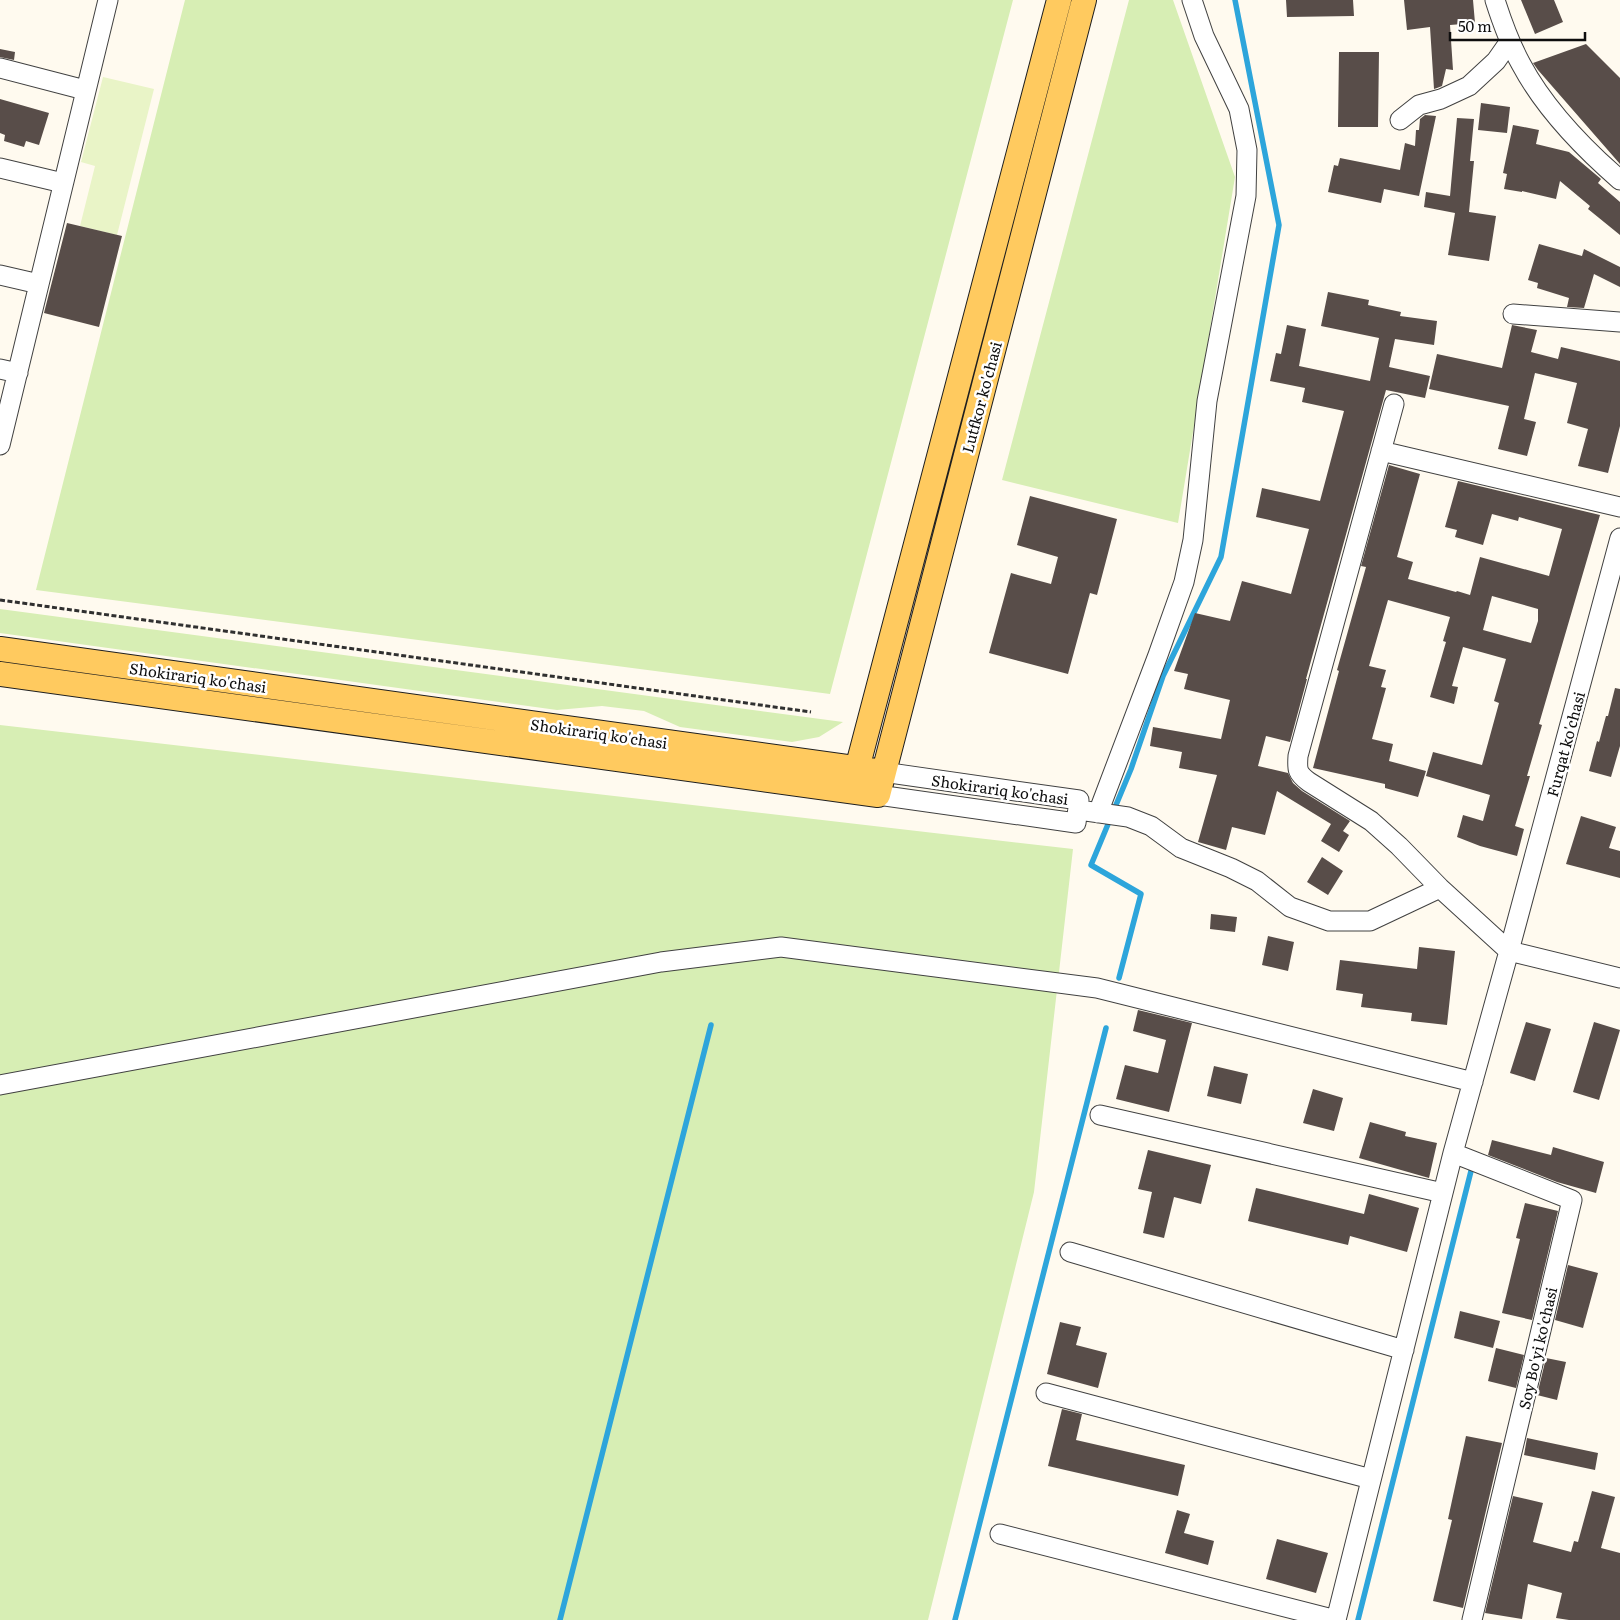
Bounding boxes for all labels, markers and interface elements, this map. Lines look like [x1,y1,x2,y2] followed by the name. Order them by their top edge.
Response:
[1450,10,1585,42] scale bar
[1458,14,1492,37] text: 50 m
[955,339,1007,455] street label: Lutfkor ko'chasi
[128,656,268,698] street label: Shokirariq ko'chasi
[1540,689,1590,799] street label: Furqat ko'chasi
[529,712,669,754] street label: Shokirariq ko'chasi
[930,768,1070,810] street label: Shokirariq ko'chasi
[1512,1285,1562,1411] street label: Soy Bo'yi ko'chasi

